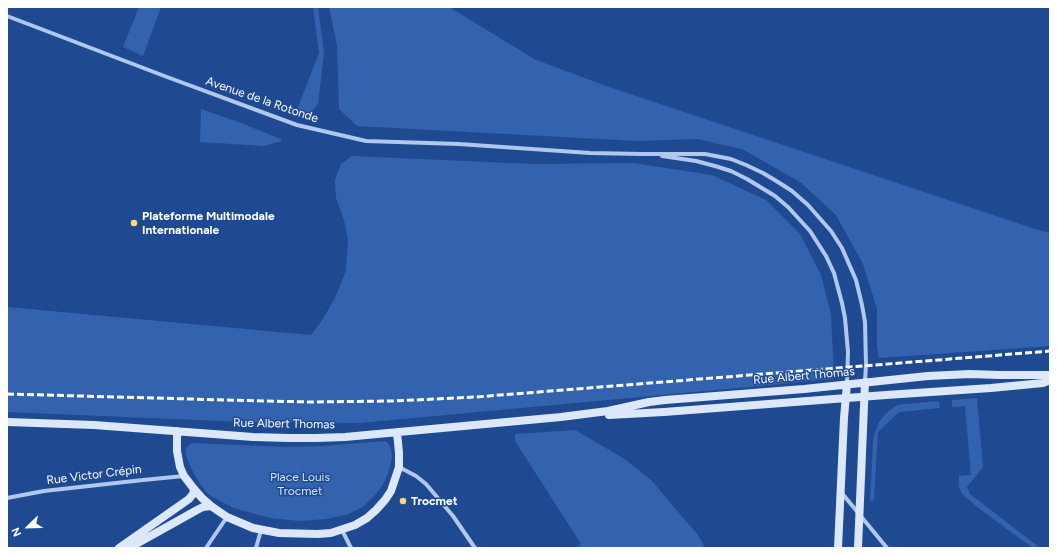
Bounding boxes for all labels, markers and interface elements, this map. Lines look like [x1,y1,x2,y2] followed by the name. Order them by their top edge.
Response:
[204,74,320,126] street label: Avenue de la Rotonde
[142,209,275,237] place label: Plateforme Multimodale Internationale
[129,218,139,228] marker: Plateforme Multimodale Internationale
[753,364,855,388] street label: Rue Albert Thomas
[233,416,335,432] street label: Rue Albert Thomas
[46,462,142,488] street label: Rue Victor Crépin
[270,470,330,498] park label: Place Louis Trocmet
[411,494,458,508] place label: Trocmet
[398,496,408,506] marker: Trocmet
[8,507,48,547] north arrow
[9,525,24,538] text: N

